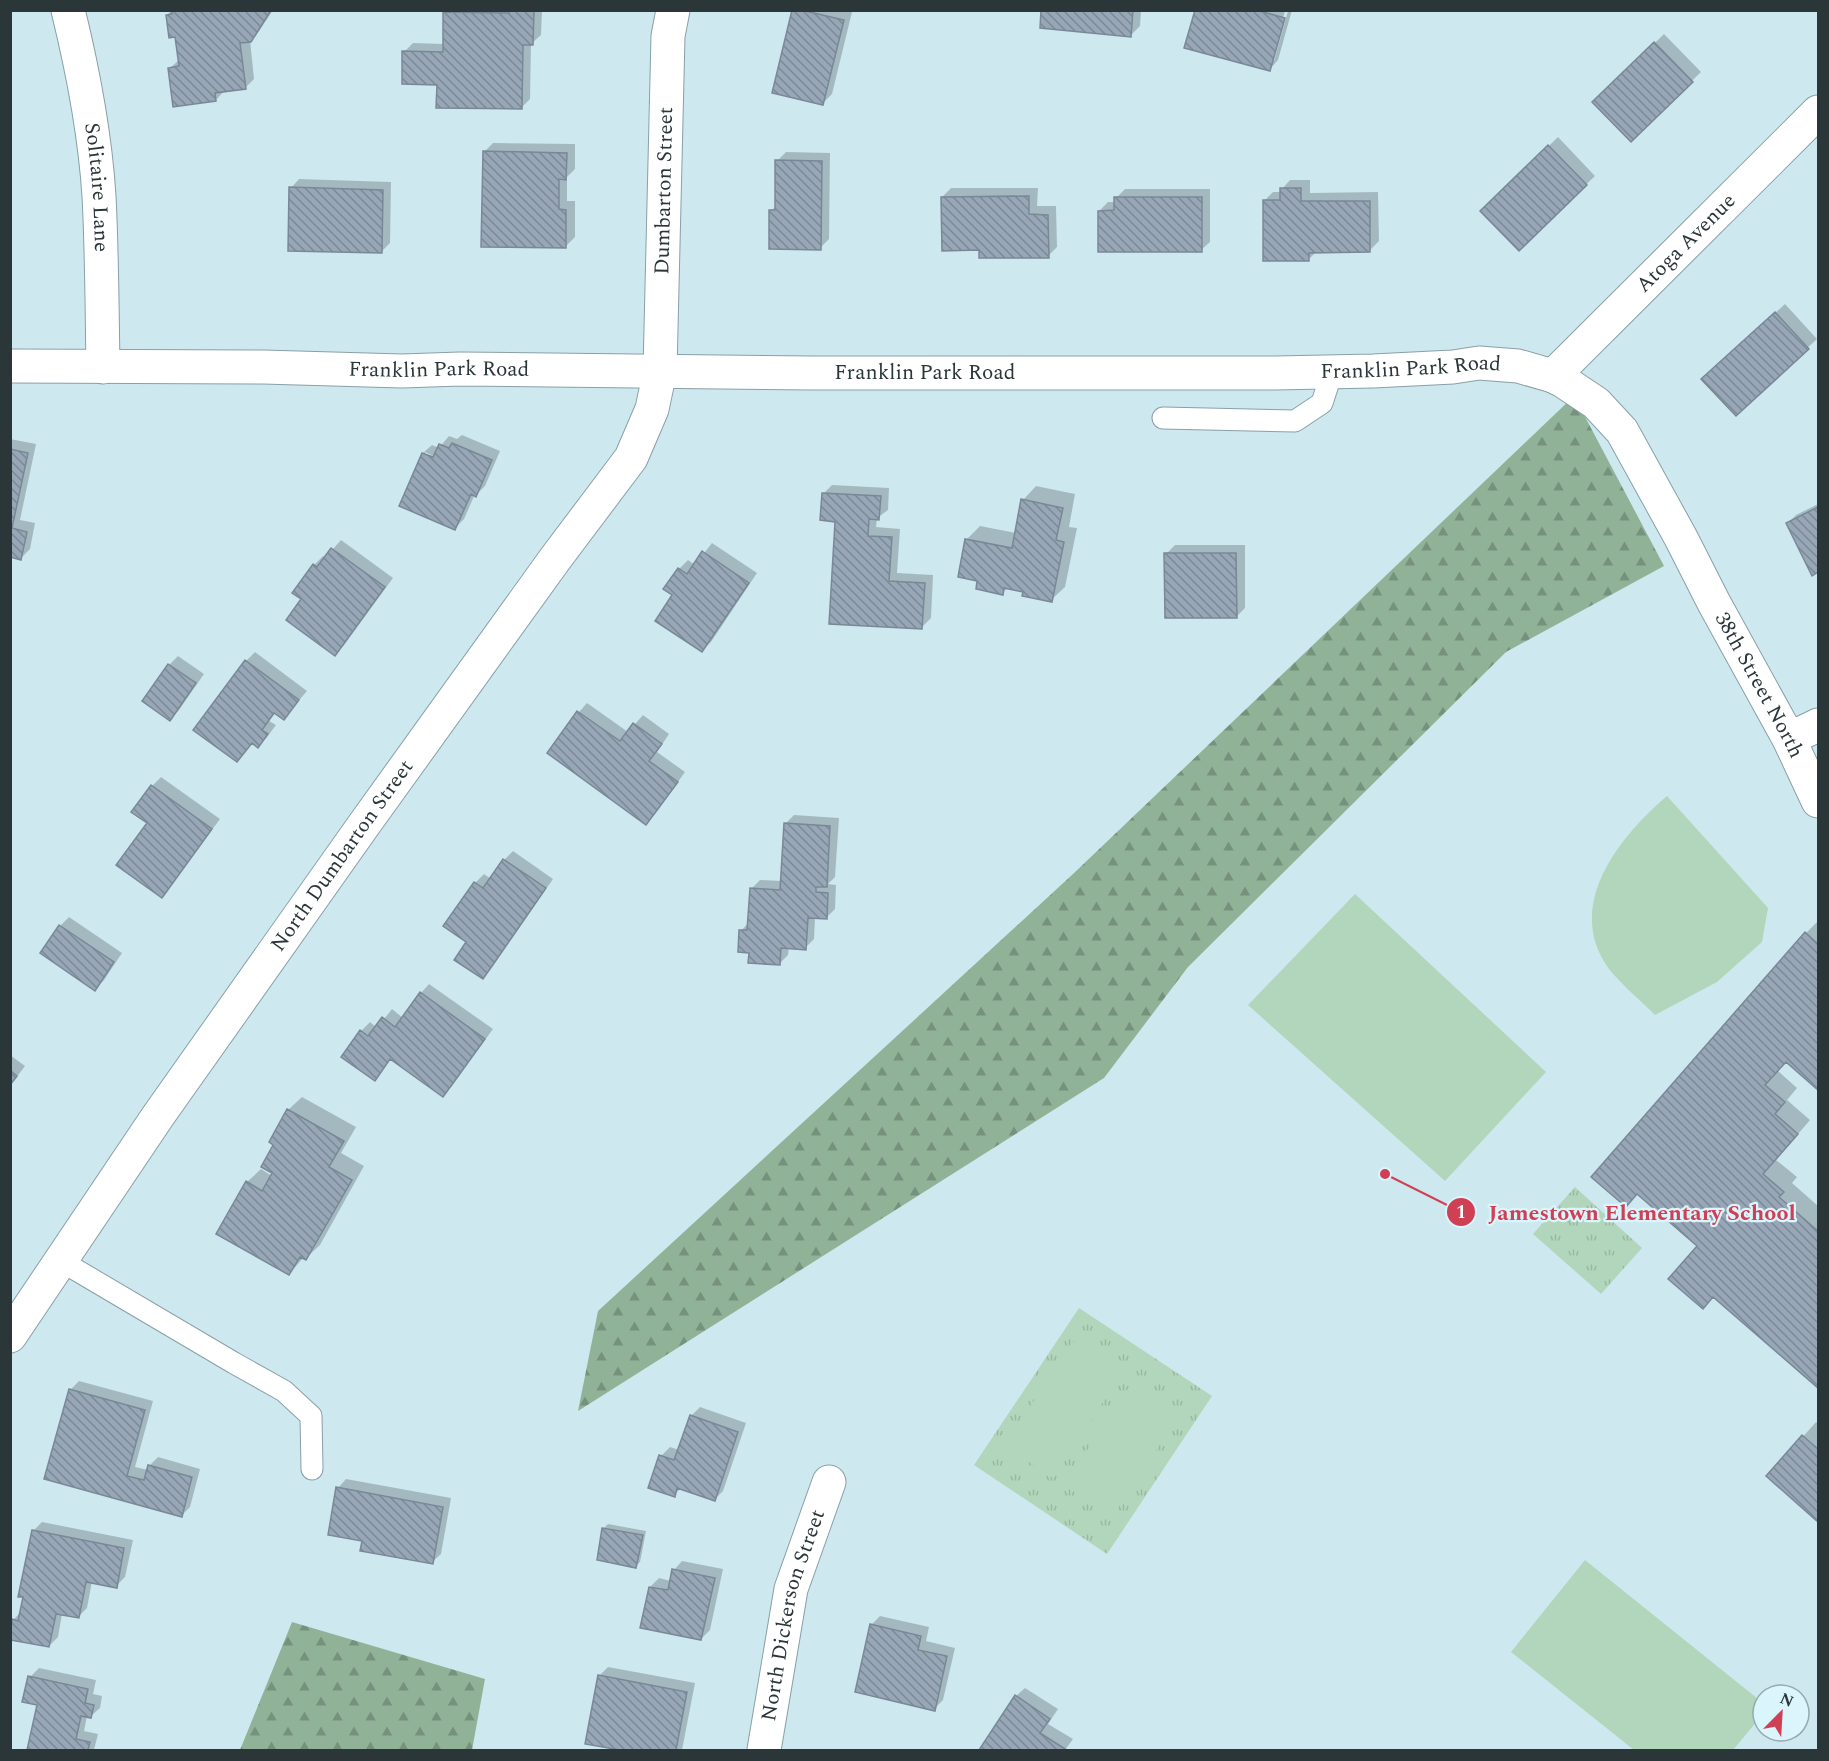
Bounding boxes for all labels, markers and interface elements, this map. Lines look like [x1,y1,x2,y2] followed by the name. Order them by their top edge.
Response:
[646,106,682,275] street label: Dumbarton Street
[75,121,117,252] street label: Solitaire Lane
[1629,186,1744,301] street label: Atoga Avenue
[1320,347,1502,388] street label: Franklin Park Road
[348,353,530,387] street label: Franklin Park Road
[834,357,1015,389] street label: Franklin Park Road
[1706,606,1812,764] street label: 38th Street North
[263,753,422,958] street label: North Dumbarton Street
[1446,1192,1807,1232] callout: Jamestown Elementary School
[1488,1197,1796,1230] text: Jamestown Elementary School
[1456,1199,1466,1226] text: 1
[753,1505,834,1724] street label: North Dickerson Street
[1751,1683,1811,1743] north arrow
[1776,1687,1798,1714] text: N

